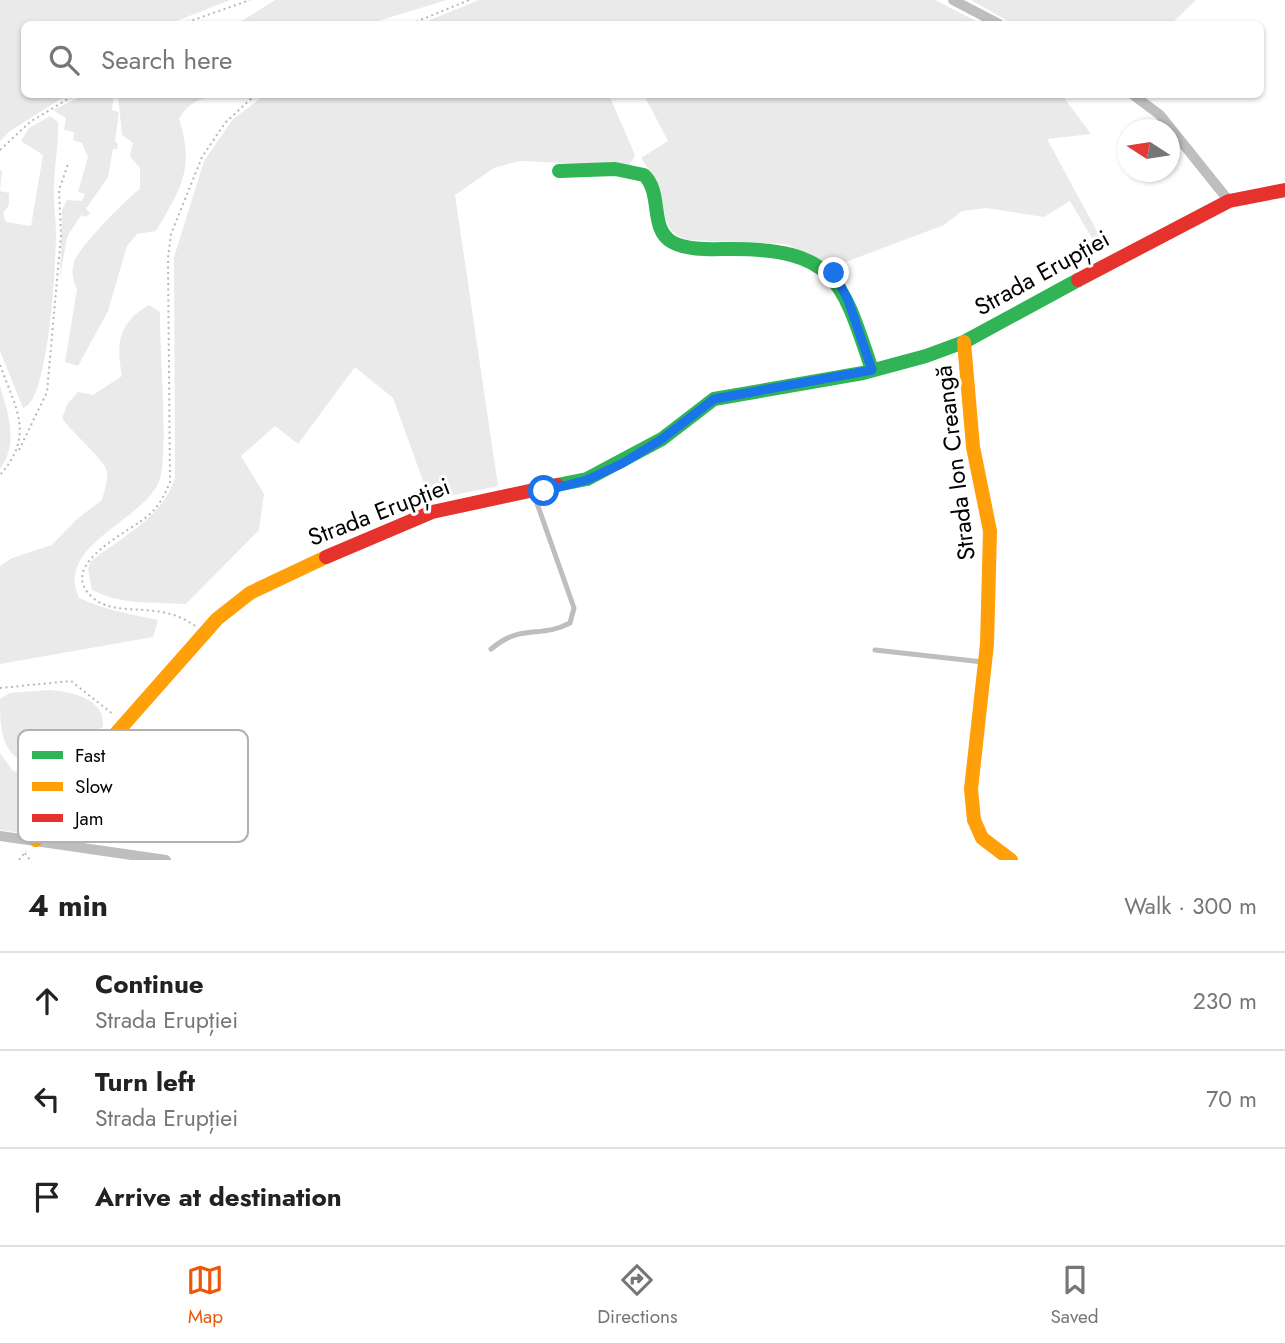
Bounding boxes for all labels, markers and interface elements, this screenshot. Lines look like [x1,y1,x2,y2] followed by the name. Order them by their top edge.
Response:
[21,21,1264,98] search box
[45,41,83,79] icon: search
[101,41,233,79] text: Search here
[1117,119,1180,182] north arrow
[968,221,1116,324] street label: Strada Erupției
[818,257,849,288] route end
[925,364,984,562] street label: Strada Ion Creangă
[303,468,455,555] street label: Strada Erupției
[528,475,559,506] route start
[18,730,248,842] legend
[75,742,106,769] text: Fast
[75,773,113,800] text: Slow
[72,805,104,832] text: Jam
[28,884,108,927] text: 4 min
[1124,889,1257,923] text: Walk · 300 m
[95,965,204,1003] text: Continue
[28,982,66,1020] icon: ahead
[1193,984,1257,1018] text: 230 m
[95,1003,238,1037] text: Strada Erupției
[95,1063,195,1101] text: Turn left
[28,1080,66,1118] icon: left
[1206,1082,1257,1116] text: 70 m
[95,1101,238,1135] text: Strada Erupției
[28,1178,66,1216] icon: arrive
[95,1178,342,1216] text: Arrive at destination
[186,1261,224,1330] tab: Map
[597,1261,678,1330] tab: Directions
[1050,1261,1099,1330] tab: Saved

